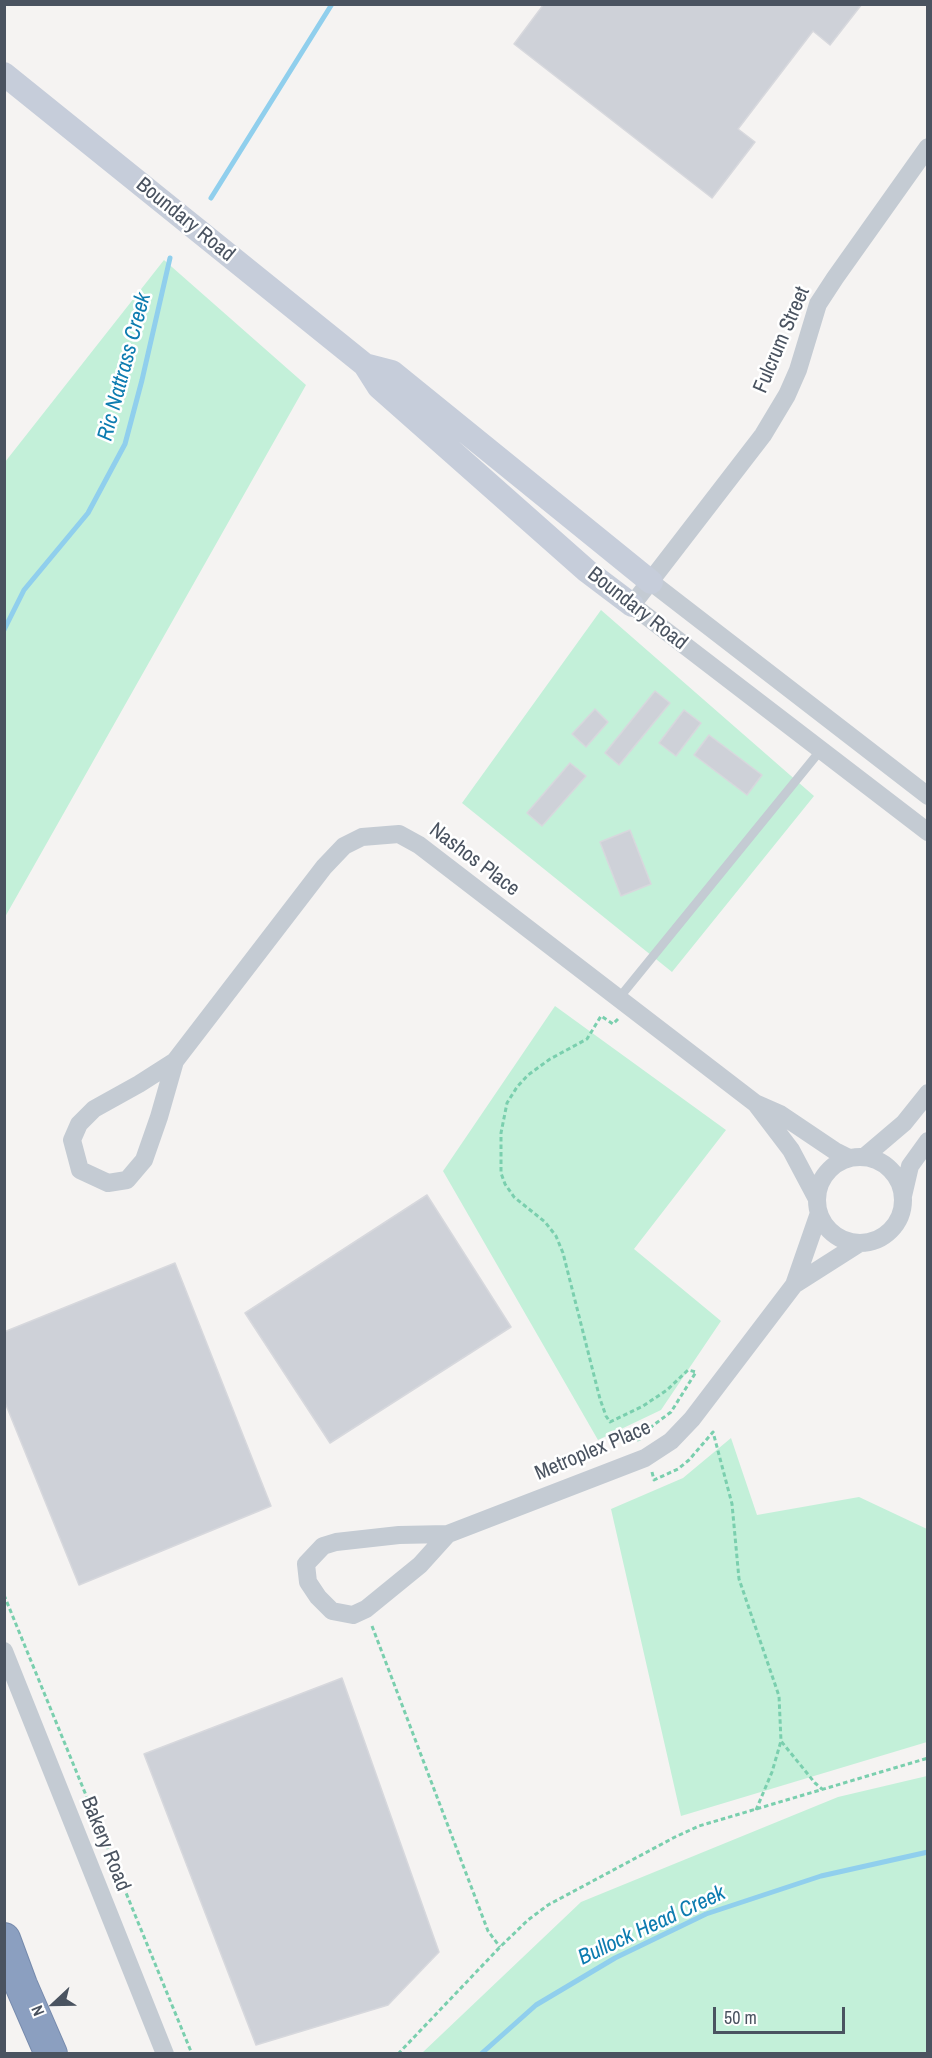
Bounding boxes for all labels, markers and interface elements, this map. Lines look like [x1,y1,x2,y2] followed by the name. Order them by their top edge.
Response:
[131,173,239,267] street label: Boundary Road
[748,283,816,397] street label: Fulcrum Street
[93,290,157,444] water label: Ric Nattrass Creek
[582,562,692,656] street label: Boundary Road
[424,818,524,902] street label: Nashos Place
[531,1415,655,1487] street label: Metroplex Place
[75,1793,135,1895] street label: Bakery Road
[574,1880,730,1972] water label: Bullock Head Creek
[24,1974,84,2034] north arrow
[716,1995,848,2033] scale bar
[25,2002,49,2019] text: N
[724,2005,757,2030] text: 50 m

